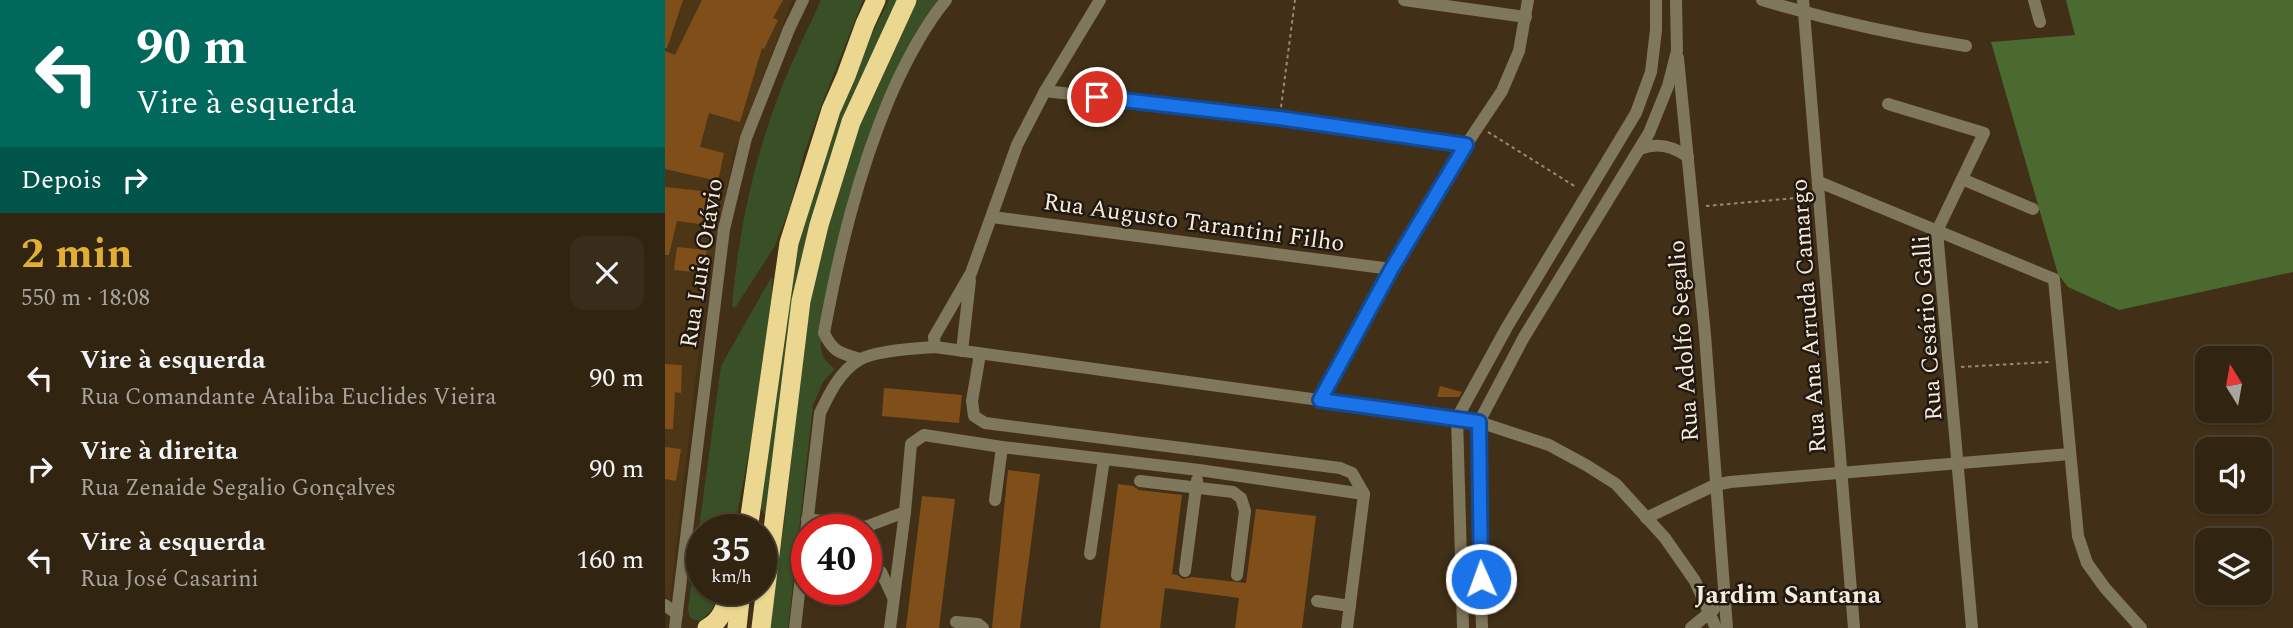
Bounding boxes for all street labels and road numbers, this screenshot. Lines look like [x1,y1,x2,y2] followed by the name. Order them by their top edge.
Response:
[671,176,733,351] street label: Rua Luis Otávio
[1781,177,1837,454] street label: Rua Ana Arruda Camargo
[1041,184,1347,262] street label: Rua Augusto Tarantini Filho
[1904,234,1952,422] street label: Rua Cesário Galli
[1659,239,1709,443] street label: Rua Adolfo Segalio

